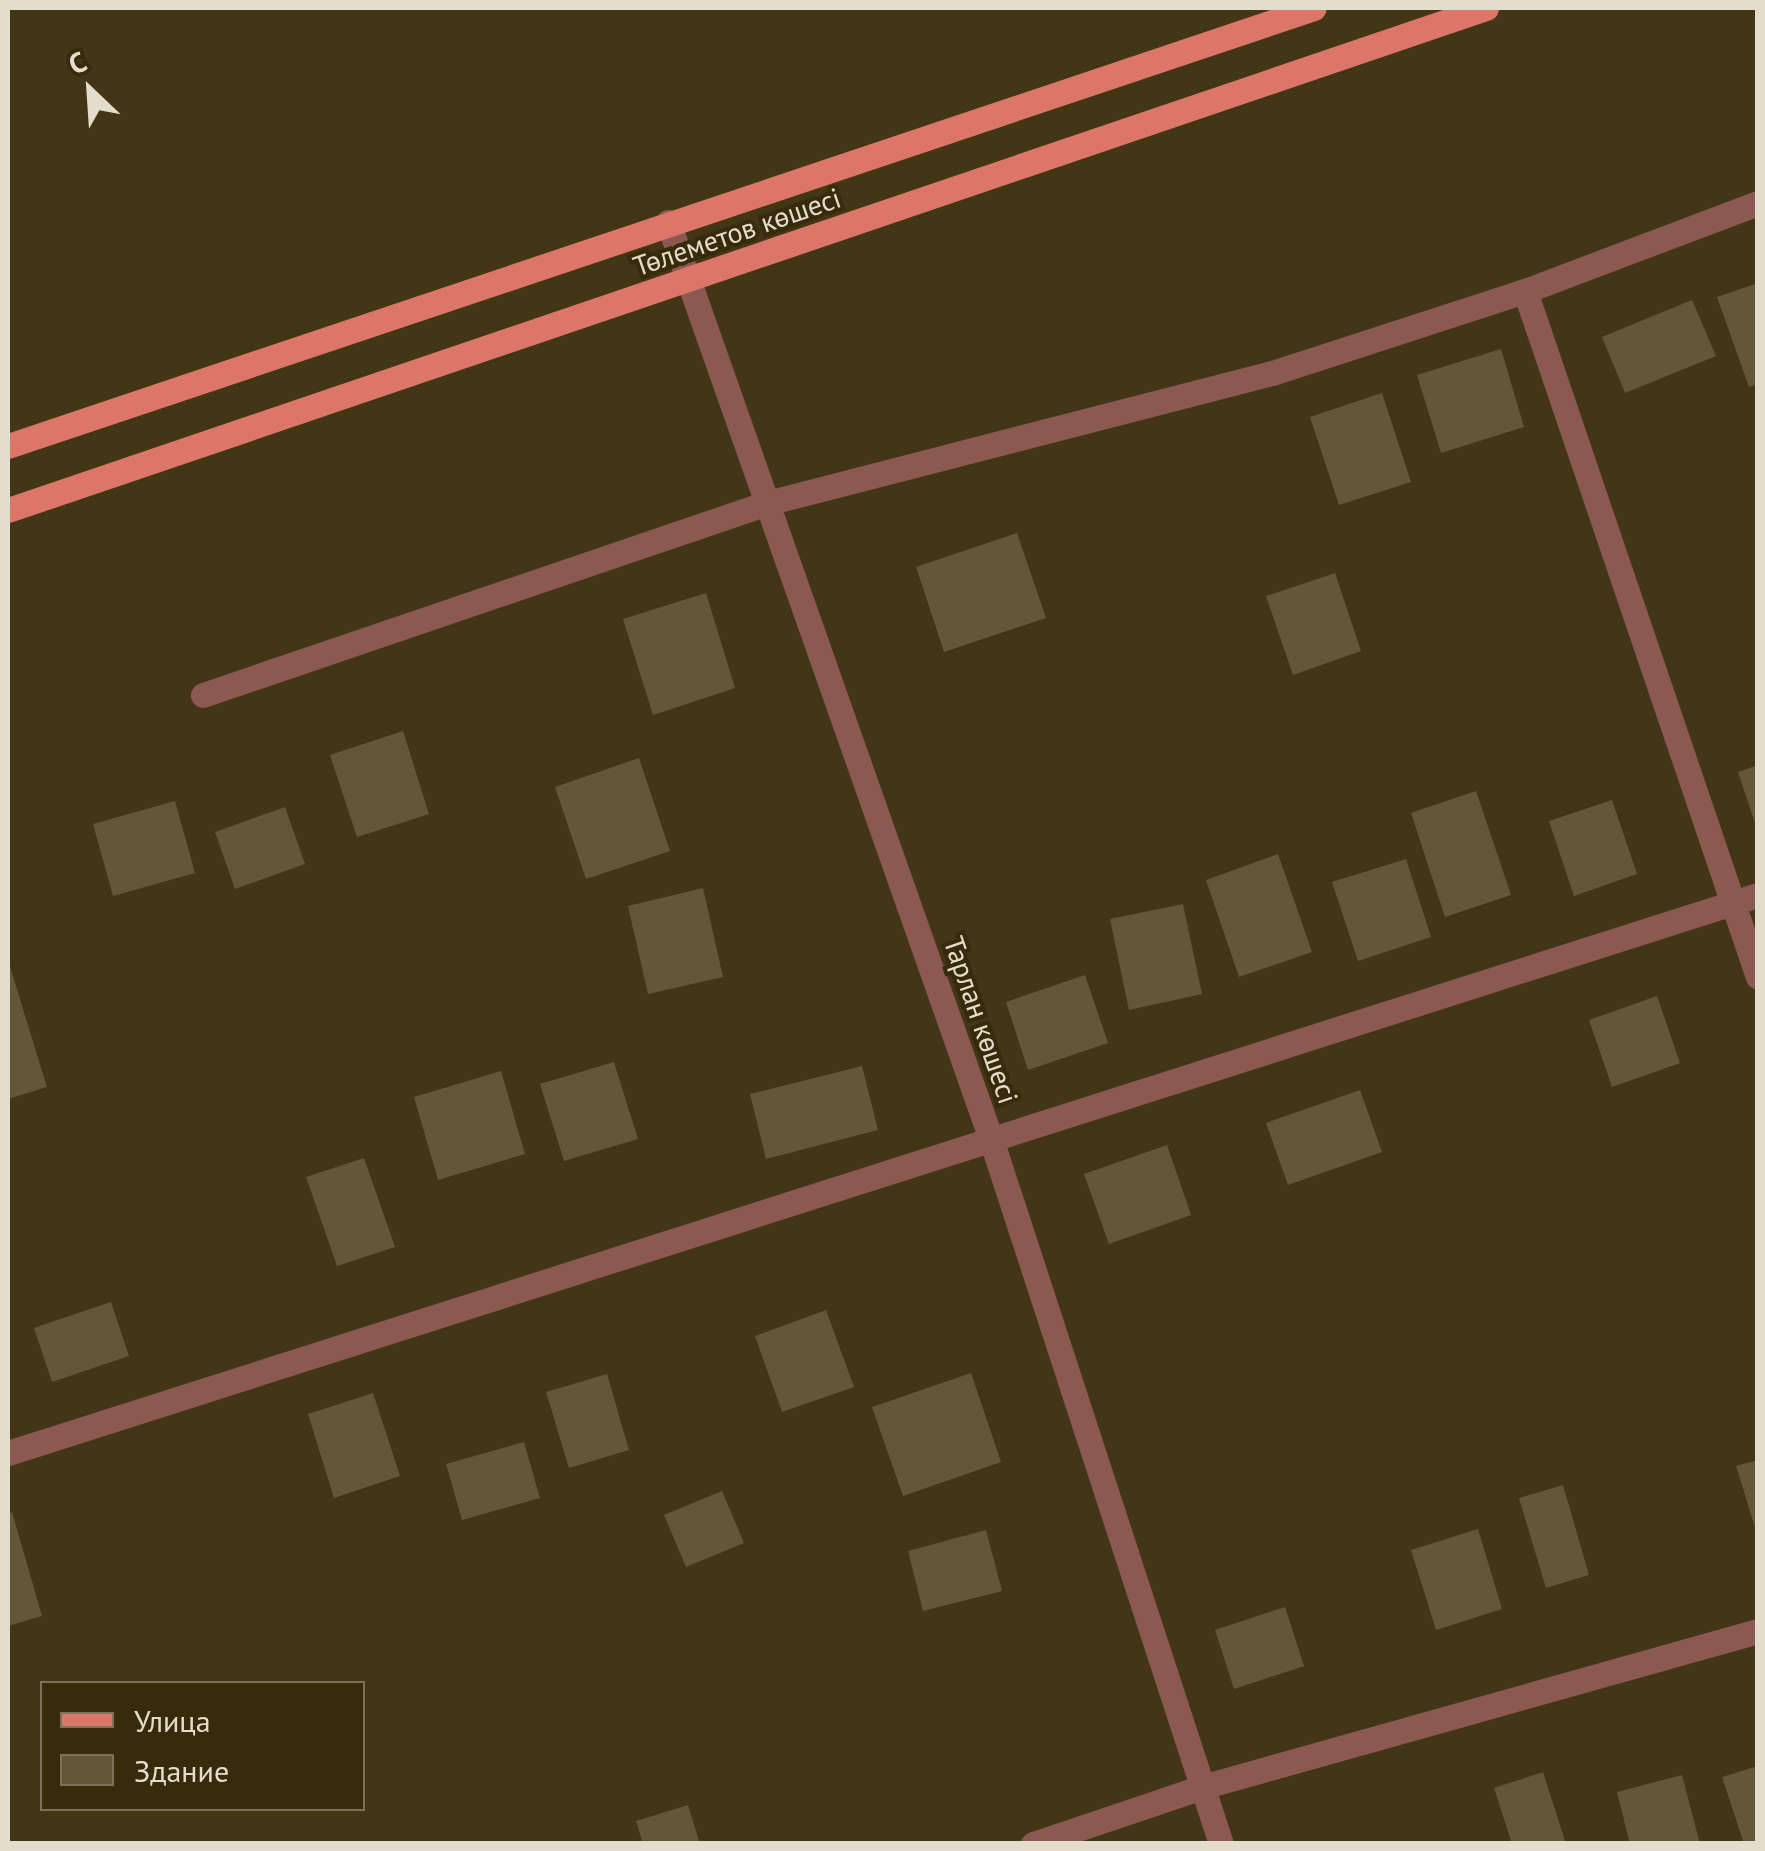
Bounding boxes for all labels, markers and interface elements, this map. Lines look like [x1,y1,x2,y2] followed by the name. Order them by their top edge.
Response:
[40,40,140,140] north arrow
[62,42,92,82] text: С
[629,181,845,283] street label: Төлеметов көшесі
[937,932,1025,1108] street label: Тарлан көшесі
[40,1681,365,1811] legend
[134,1701,211,1740] text: Улица
[134,1751,229,1790] text: Здание

